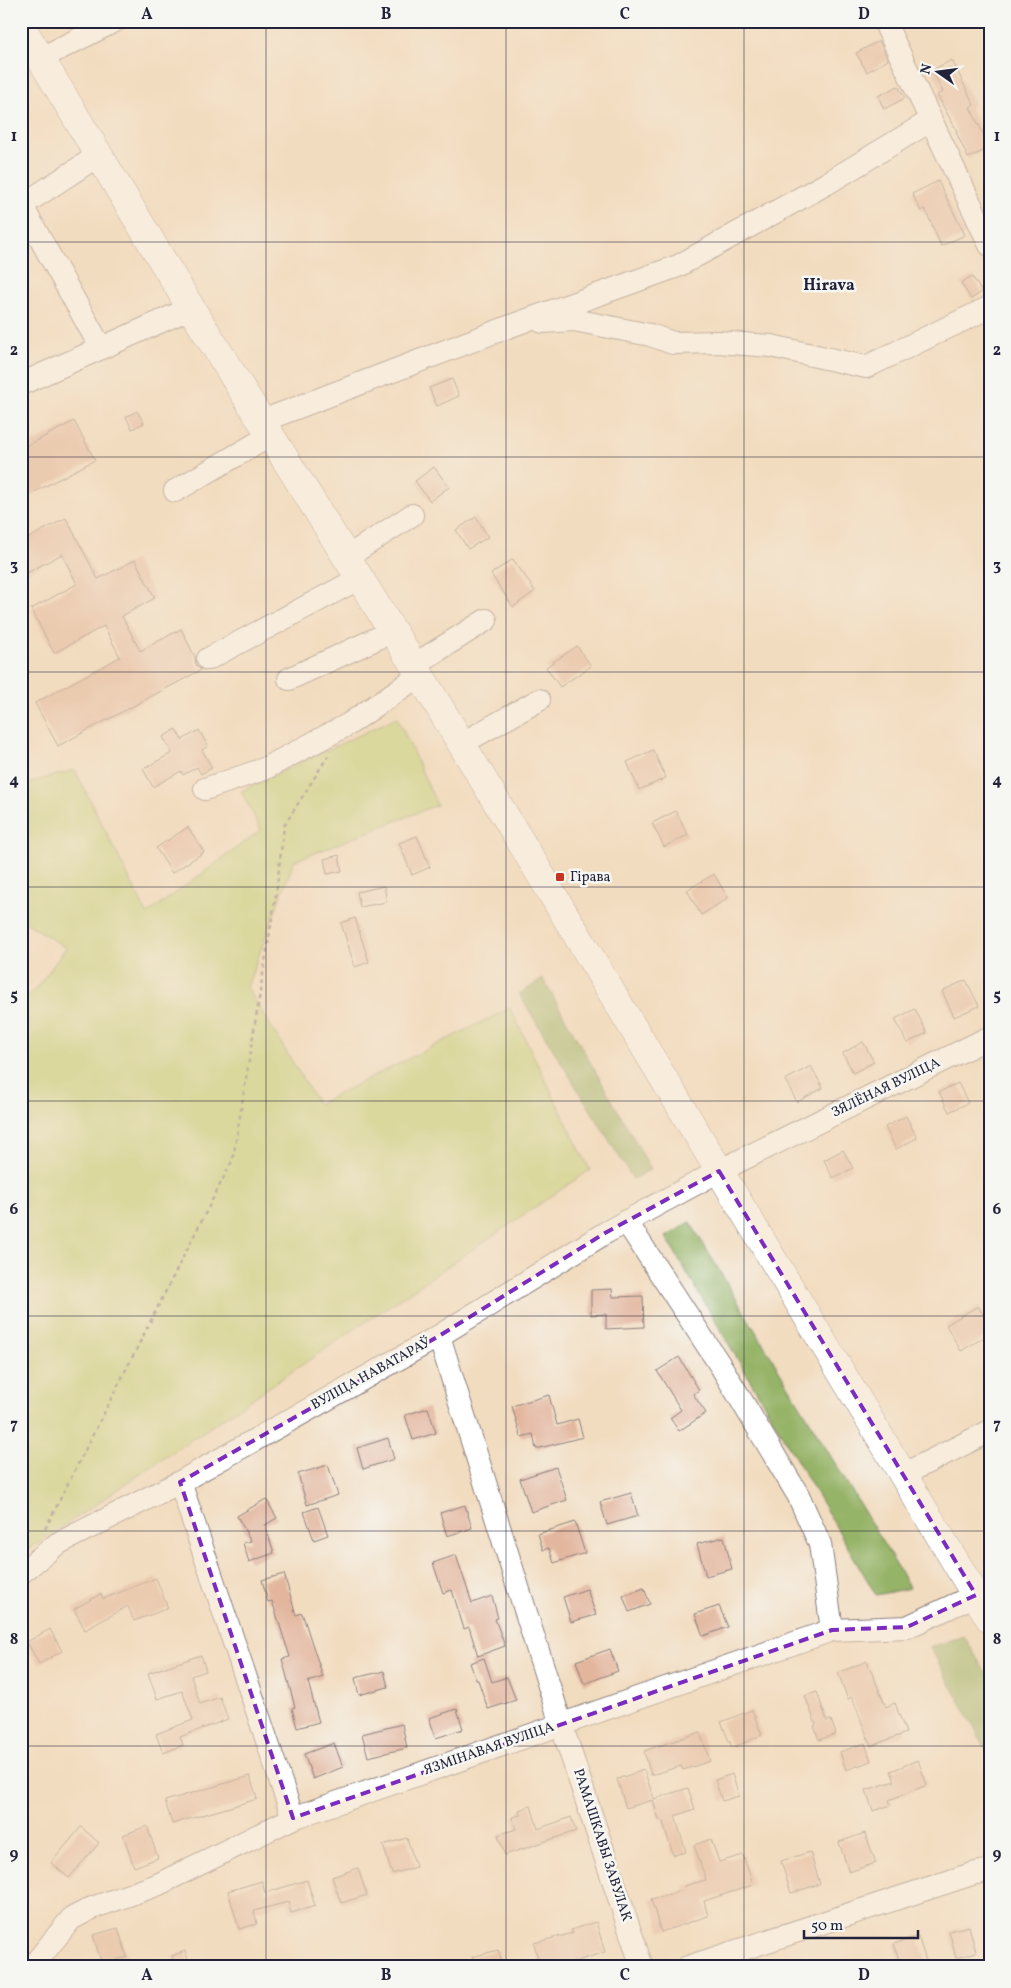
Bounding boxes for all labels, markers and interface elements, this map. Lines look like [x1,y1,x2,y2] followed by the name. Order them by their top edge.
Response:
[141,4,153,26] text: A
[381,4,392,26] text: B
[620,4,630,26] text: C
[858,4,870,26] text: D
[914,48,964,98] north arrow
[916,62,937,76] text: N
[11,126,17,148] text: 1
[994,126,1000,148] text: 1
[803,275,855,297] district label: Hirava
[10,340,18,362] text: 2
[993,340,1001,362] text: 2
[10,555,18,577] text: 3
[993,555,1001,577] text: 3
[9,770,19,792] text: 4
[992,770,1002,792] text: 4
[570,868,611,887] place label: Гірава
[554,871,566,883] marker: Гірава
[10,985,18,1007] text: 5
[993,985,1001,1007] text: 5
[829,1053,944,1123] street label: ЗЯЛЁНАЯ ВУЛІЦА
[10,1199,19,1221] text: 6
[993,1199,1002,1221] text: 6
[307,1332,434,1415] street label: ВУЛІЦА НАВАТАРАЎ
[10,1414,18,1436] text: 7
[993,1414,1001,1436] text: 7
[10,1629,18,1651] text: 8
[993,1629,1001,1651] text: 8
[421,1718,557,1780] street label: ЯЗМІНАВАЯ ВУЛІЦА
[568,1766,636,1924] street label: РАМАШКАВЫ ЗАВУЛАК
[10,1844,19,1866] text: 9
[993,1844,1002,1866] text: 9
[804,1908,917,1940] scale bar
[811,1916,843,1937] text: 50 m
[141,1965,153,1987] text: A
[381,1965,392,1987] text: B
[620,1965,630,1987] text: C
[858,1965,870,1987] text: D

